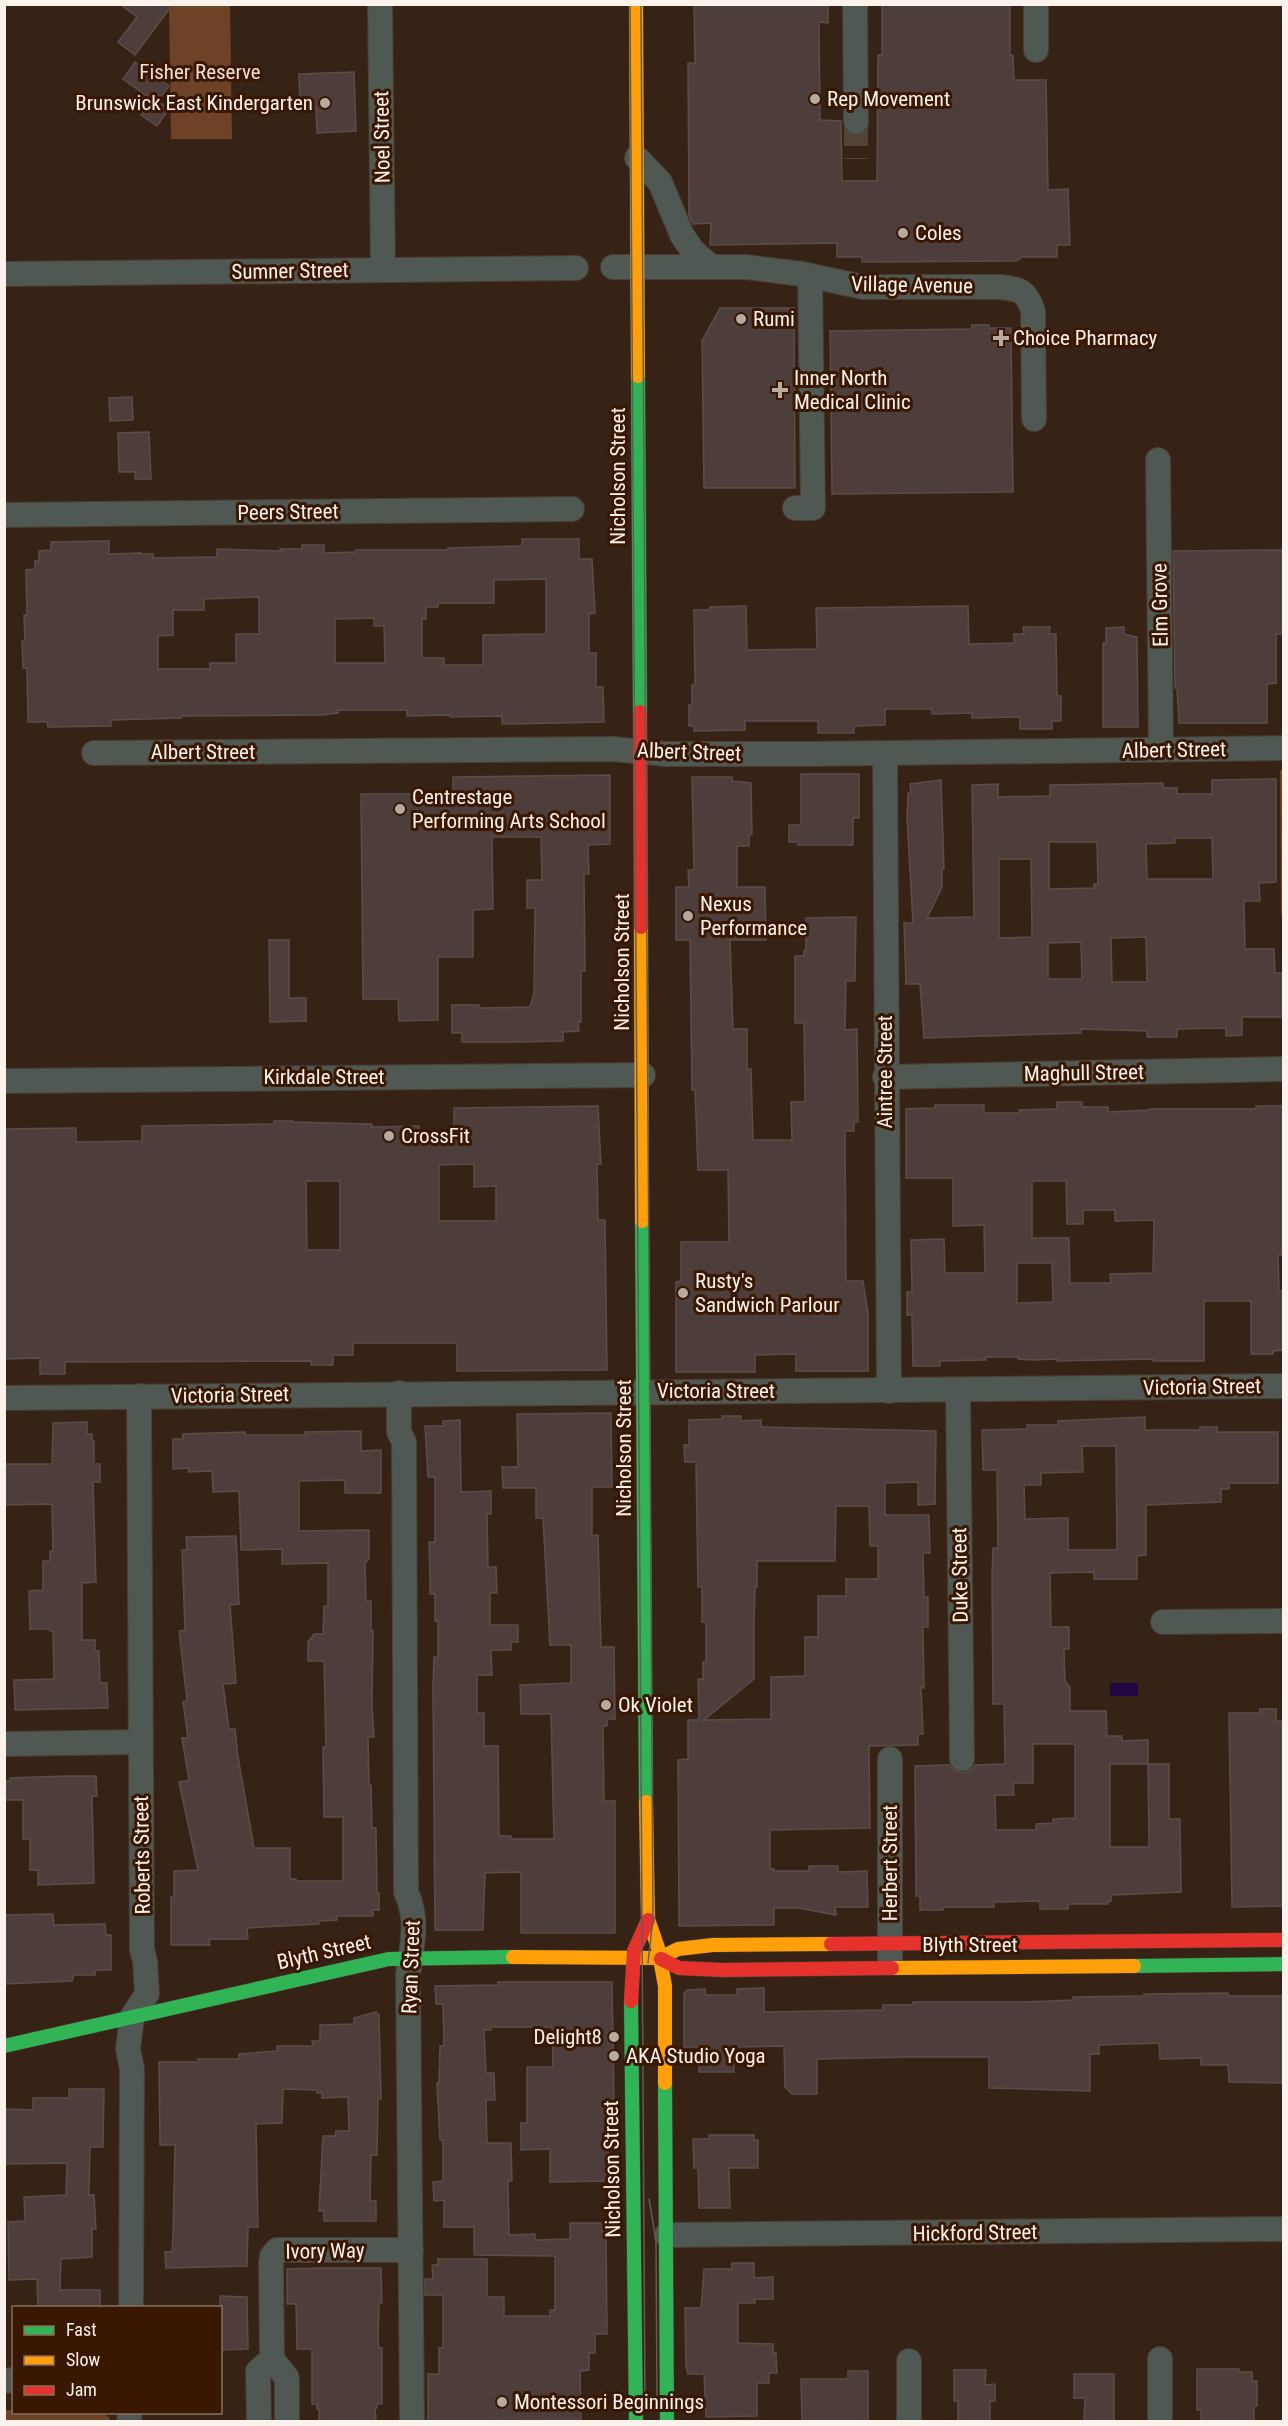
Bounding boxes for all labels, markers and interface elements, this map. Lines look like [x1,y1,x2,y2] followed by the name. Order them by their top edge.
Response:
[139,60,261,84] park label: Fisher Reserve
[827,87,950,111] place label: Rep Movement
[75,91,313,115] place label: Brunswick East Kindergarten
[369,91,395,183] street label: Noel Street
[808,92,822,106] marker: Rep Movement
[318,96,332,110] marker: Brunswick East Kindergarten
[915,221,962,245] place label: Coles
[896,226,910,240] marker: Coles
[231,258,349,284] street label: Sumner Street
[851,272,973,298] street label: Village Avenue
[753,307,795,331] place label: Rumi
[734,312,748,326] marker: Rumi
[1013,326,1158,350] place label: Choice Pharmacy
[994,331,1008,345] marker: Choice Pharmacy
[794,366,911,414] place label: Inner North Medical Clinic
[771,381,789,399] marker: Inner North Medical Clinic
[606,407,630,545] street label: Nicholson Street
[237,499,339,525] street label: Peers Street
[1147,563,1173,647] street label: Elm Grove
[1122,737,1226,763] street label: Albert Street
[636,738,742,766] street label: Albert Street
[151,740,255,764] street label: Albert Street
[412,785,606,833] place label: Centrestage Performing Arts School
[393,802,407,816] marker: Centrestage Performing Arts School
[700,892,807,940] place label: Nexus Performance
[610,893,634,1031] street label: Nicholson Street
[681,909,695,923] marker: Nexus Performance
[873,1015,897,1129] street label: Aintree Street
[1024,1060,1144,1086] street label: Maghull Street
[263,1065,385,1089] street label: Kirkdale Street
[401,1124,470,1148] place label: CrossFit
[382,1129,396,1143] marker: CrossFit
[695,1269,840,1317] place label: Rusty's Sandwich Parlour
[676,1286,690,1300] marker: Rusty's Sandwich Parlour
[1143,1374,1261,1400] street label: Victoria Street
[612,1379,636,1517] street label: Nicholson Street
[657,1379,775,1403] street label: Victoria Street
[171,1382,289,1408] street label: Victoria Street
[947,1527,973,1623] street label: Duke Street
[618,1693,693,1717] place label: Ok Violet
[599,1698,613,1712] marker: Ok Violet
[129,1795,155,1915] street label: Roberts Street
[878,1805,902,1921] street label: Herbert Street
[397,1920,425,2014] street label: Ryan Street
[275,1930,373,1974] street label: Blyth Street
[922,1933,1018,1957] street label: Blyth Street
[533,2025,602,2049] place label: Delight8
[607,2030,621,2044] marker: Delight8
[626,2044,766,2068] place label: AKA Studio Yoga
[607,2049,621,2063] marker: AKA Studio Yoga
[599,2100,625,2238] street label: Nicholson Street
[912,2220,1038,2246] street label: Hickford Street
[285,2238,365,2264] street label: Ivory Way
[12,2306,222,2414] legend
[66,2319,97,2340] text: Fast
[66,2349,101,2370] text: Slow
[66,2379,97,2400] text: Jam
[514,2390,704,2414] place label: Montessori Beginnings
[495,2395,509,2409] marker: Montessori Beginnings

